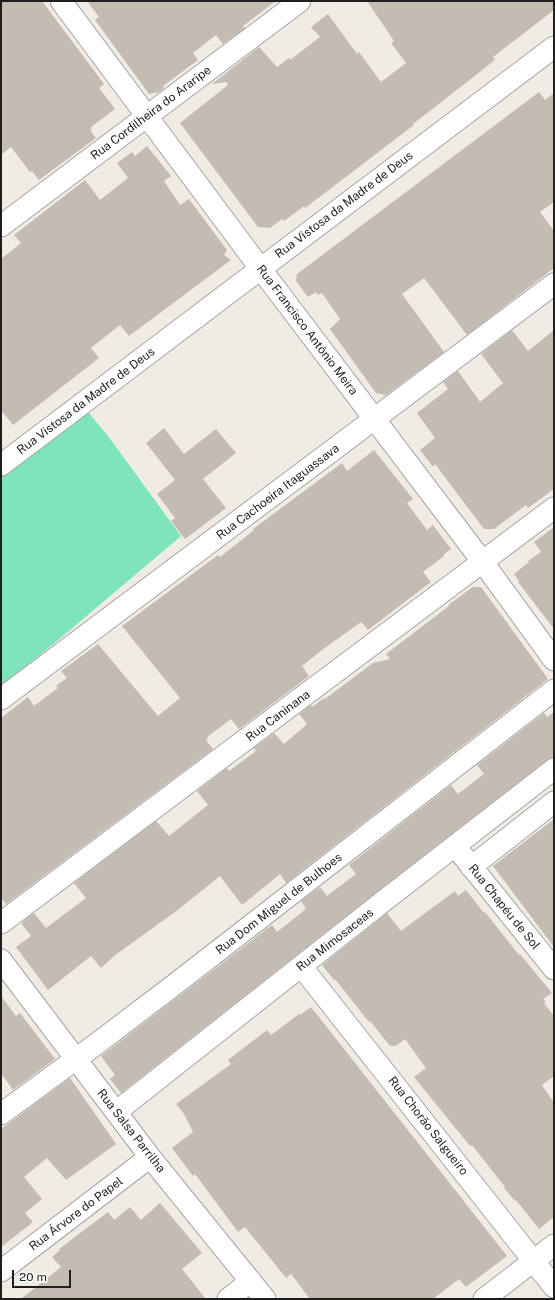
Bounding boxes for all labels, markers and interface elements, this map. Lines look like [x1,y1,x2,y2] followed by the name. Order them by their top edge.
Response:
[88,63,214,163] street label: Rua Cordilheira do Araripe
[272,148,416,262] street label: Rua Vistosa da Madre de Deus
[253,262,361,398] street label: Rua Francisco Antônio Meira
[14,344,158,458] street label: Rua Vistosa da Madre de Deus
[214,441,342,543] street label: Rua Cachoeira Itaguassava
[243,687,313,745] street label: Rua Caninana
[213,850,345,958] street label: Rua Dom Miguel de Bulhoes
[465,861,543,953] street label: Rua Chapéu de Sol
[294,905,376,975] street label: Rua Mimosaceas
[385,1074,471,1178] street label: Rua Chorão Salgueiro
[94,1086,168,1176] street label: Rua Salsa Parrilha
[26,1174,126,1254] street label: Rua Árvore do Papel
[14,1262,73,1288] scale bar
[19,1270,47,1284] text: 20 m

